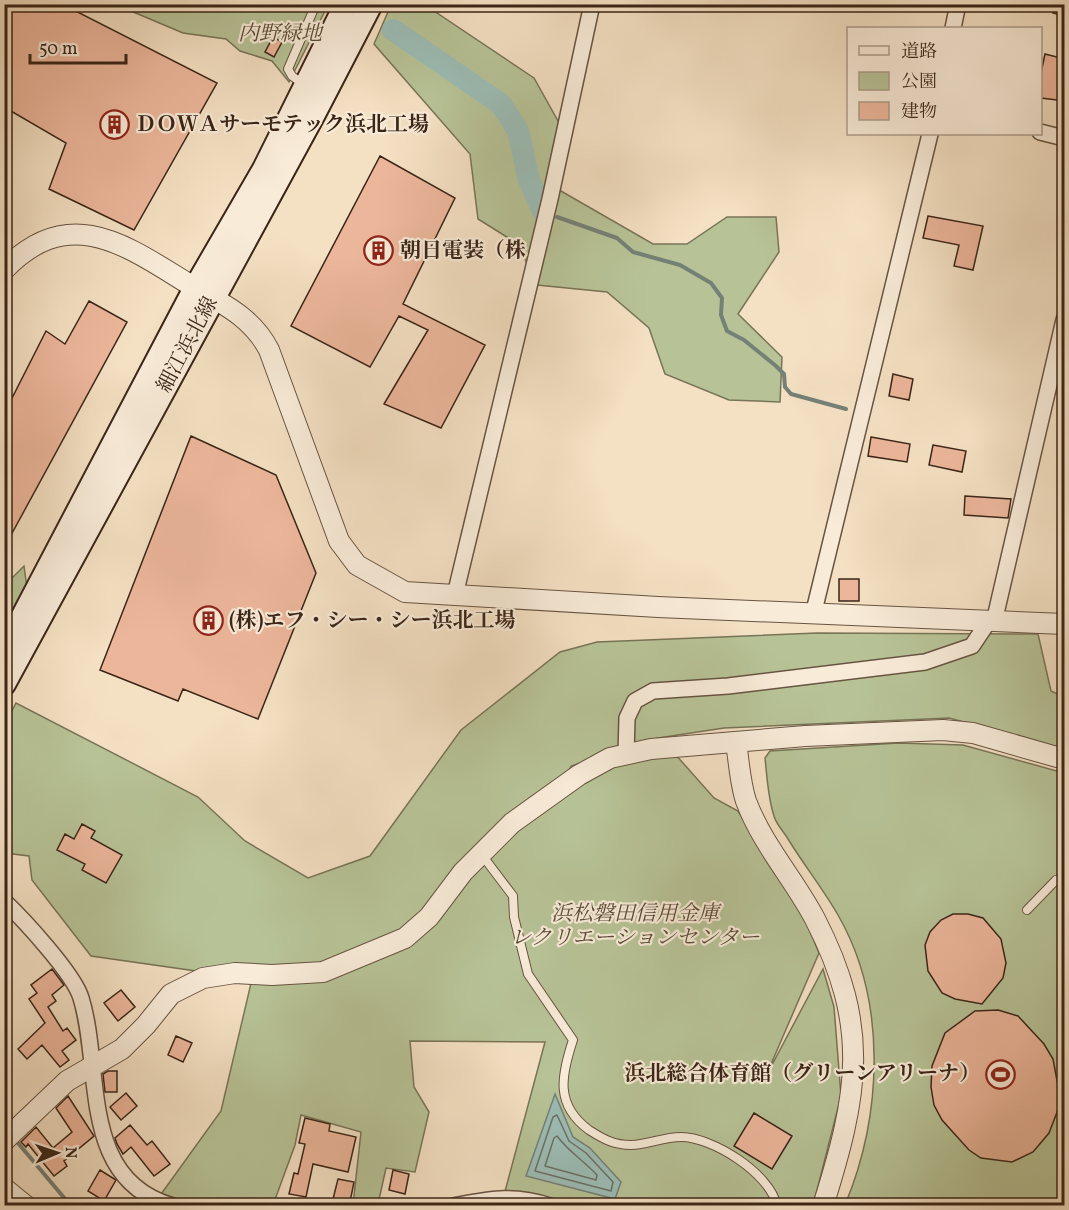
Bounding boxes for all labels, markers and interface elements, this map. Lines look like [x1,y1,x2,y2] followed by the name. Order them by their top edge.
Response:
[238,20,324,49] park label: 内野緑地
[30,27,126,65] scale bar
[847,27,1042,135] legend
[39,37,78,62] text: 50 m
[901,40,937,65] text: 道路
[901,70,937,95] text: 公園
[901,100,937,125] text: 建物
[98,109,130,141] building icon: ＤＯＷＡサーモテック浜北工場
[135,111,429,140] place label: ＤＯＷＡサーモテック浜北工場
[363,235,395,267] building icon: 朝日電装（株
[400,237,526,266] place label: 朝日電装（株
[151,292,225,398] street label: 細江浜北線
[192,605,224,637] building icon: (株)エフ・シー・シー浜北工場
[229,607,516,636] place label: (株)エフ・シー・シー浜北工場
[510,900,760,953] park label: 浜松磐田信用金庫 レクリエーションセンター
[985,1058,1017,1090] sports icon: 浜北総合体育館（グリーンアリーナ）
[624,1060,980,1089] place label: 浜北総合体育館（グリーンアリーナ）
[27,1123,87,1183] north arrow
[59,1146,81,1159] text: N

